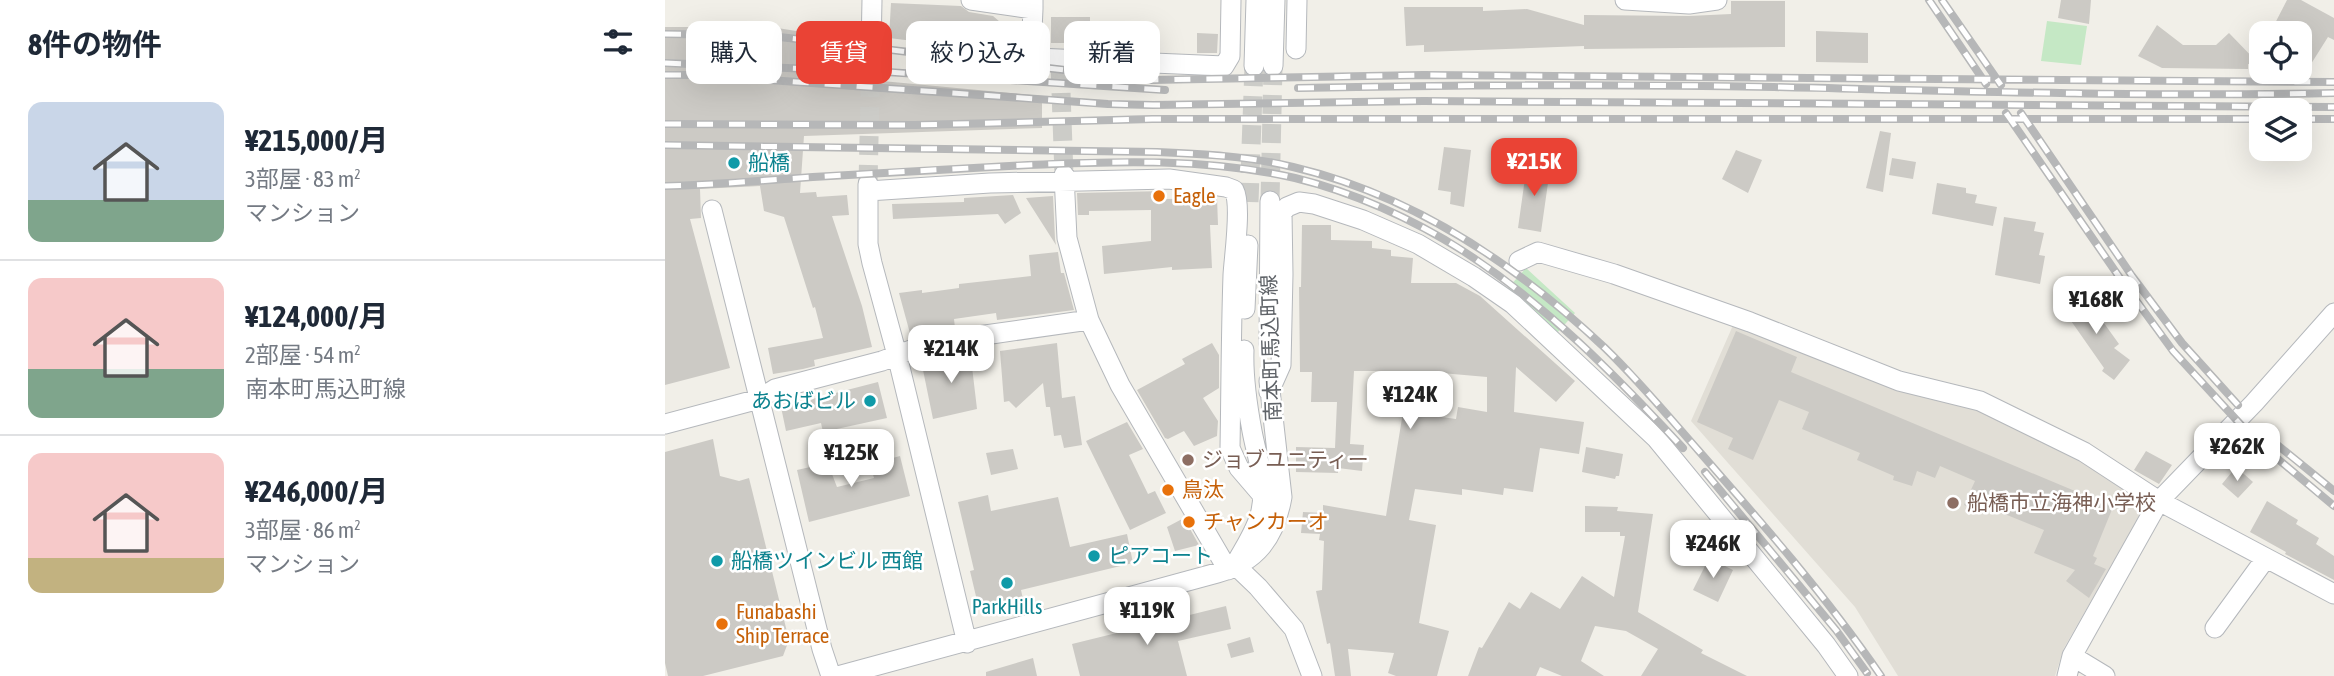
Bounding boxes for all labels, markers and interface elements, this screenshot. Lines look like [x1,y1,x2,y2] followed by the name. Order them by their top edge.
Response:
[686,21,782,84] chip: 購入
[796,21,892,84] chip: 賃貸
[906,21,1050,84] chip: 絞り込み
[1064,21,1160,84] chip: 新着
[2249,21,2312,161] map controls
[2249,21,2312,84] button: locate
[599,23,637,61] icon: filters
[28,27,162,61] text: 8件の物件
[2249,98,2312,161] button: layers
[245,123,388,157] text: ¥215,000/月
[84,130,168,214] icon: home
[1485,138,1583,198] pin: ¥215K
[1507,148,1561,174] text: ¥215K
[748,150,790,174] place label: 船橋
[726,155,742,171] marker: 船橋
[245,166,361,192] text: 3部屋 · 83 m²
[1173,183,1216,207] place label: Eagle
[1151,188,1167,204] marker: Eagle
[245,200,360,226] text: マンション
[1255,274,1285,422] street label: 南本町馬込町線
[2047,276,2145,336] pin: ¥168K
[2069,286,2123,312] text: ¥168K
[245,299,388,333] text: ¥124,000/月
[84,306,168,390] icon: home
[902,326,1000,385] pin: ¥214K
[924,335,978,361] text: ¥214K
[245,342,361,368] text: 2部屋 · 54 m²
[1361,372,1459,431] pin: ¥124K
[245,376,406,402] text: 南本町馬込町線
[1383,381,1437,407] text: ¥124K
[751,388,856,412] place label: あおばビル
[862,393,878,409] marker: あおばビル
[2188,424,2286,483] pin: ¥262K
[802,430,900,489] pin: ¥125K
[2210,433,2264,459] text: ¥262K
[824,439,878,465] text: ¥125K
[1202,447,1369,471] place label: ジョブユニティー
[1180,452,1196,468] marker: ジョブユニティー
[245,474,388,508] text: ¥246,000/月
[1182,477,1224,501] place label: 鳥汰
[84,481,168,565] icon: home
[1160,482,1176,498] marker: 鳥汰
[1967,490,2156,514] place label: 船橋市立海神小学校
[1945,495,1961,511] marker: 船橋市立海神小学校
[1203,509,1329,533] place label: チャンカーオ
[1181,514,1197,530] marker: チャンカーオ
[245,517,361,543] text: 3部屋 · 86 m²
[1664,520,1762,580] pin: ¥246K
[1686,530,1740,556] text: ¥246K
[1108,543,1213,567] place label: ピアコート
[731,548,923,572] place label: 船橋ツインビル 西館
[1086,548,1102,564] marker: ピアコート
[245,551,360,577] text: マンション
[709,553,725,569] marker: 船橋ツインビル 西館
[999,575,1015,591] marker: ParkHills
[1098,588,1196,647] pin: ¥119K
[972,594,1042,618] place label: ParkHills
[1120,597,1174,623] text: ¥119K
[736,599,829,647] place label: Funabashi Ship Terrace
[714,616,730,632] marker: Funabashi Ship Terrace

